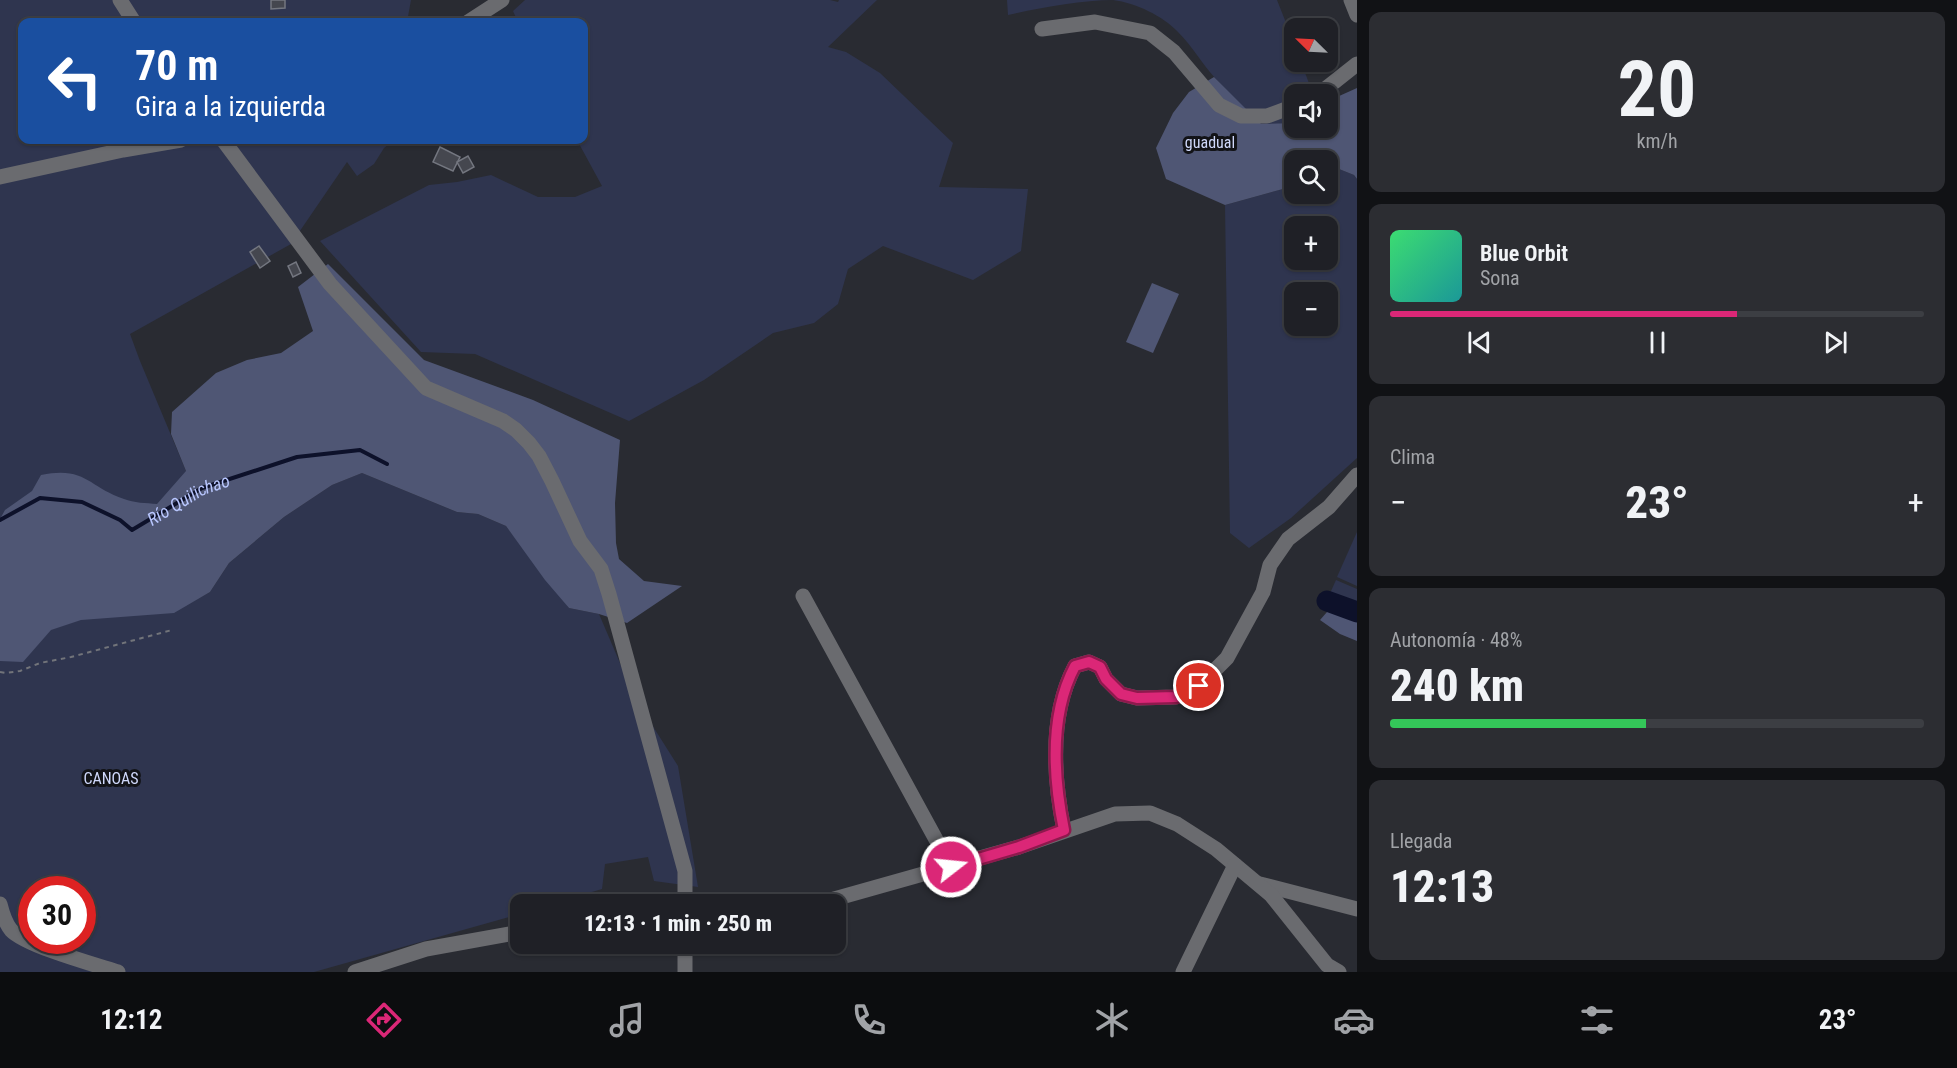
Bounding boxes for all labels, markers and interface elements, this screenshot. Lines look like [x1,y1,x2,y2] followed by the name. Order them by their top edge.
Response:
[1284,18,1338,72] north arrow
[1284,18,1338,336] map controls
[135,41,218,90] text: 70 m
[36,42,114,120] icon: left
[1618,44,1696,135] text: 20
[1284,84,1338,138] button: sound
[135,91,326,123] text: Gira a la izquierda
[1636,129,1678,153] text: km/h
[1185,133,1235,152] park label: guadual
[1284,150,1338,204] button: search
[1284,216,1338,270] button: +
[1480,241,1568,266] text: Blue Orbit
[1480,266,1520,290] text: Sona
[1284,282,1338,336] button: −
[1463,326,1496,359] icon: previous
[1641,326,1674,359] icon: pause
[1819,326,1852,359] icon: next
[1390,445,1435,469] text: Clima
[143,469,232,529] water label: Río Quilichao
[1625,476,1689,529] text: 23°
[1390,483,1407,522] text: −
[1908,483,1924,522] text: +
[1390,628,1522,652] text: Autonomía · 48%
[1390,659,1524,712] text: 240 km
[1173,660,1224,711] pin
[1182,669,1215,702] icon: arrive
[83,769,139,788] park label: CANOAS
[1390,829,1452,853] text: Llegada
[919,835,983,899] position arrow
[1390,860,1494,913] text: 12:13
[18,876,96,954] speed limit sign: 30
[584,911,772,936] text: 12:13 · 1 min · 250 m
[363,999,405,1041] icon: directions
[606,999,648,1041] icon: music
[848,999,890,1041] icon: phone
[1091,999,1133,1041] icon: climate
[1333,999,1375,1041] icon: car
[1576,999,1618,1041] icon: filters
[100,1004,162,1036] text: 12:12
[1819,1004,1857,1036] text: 23°

